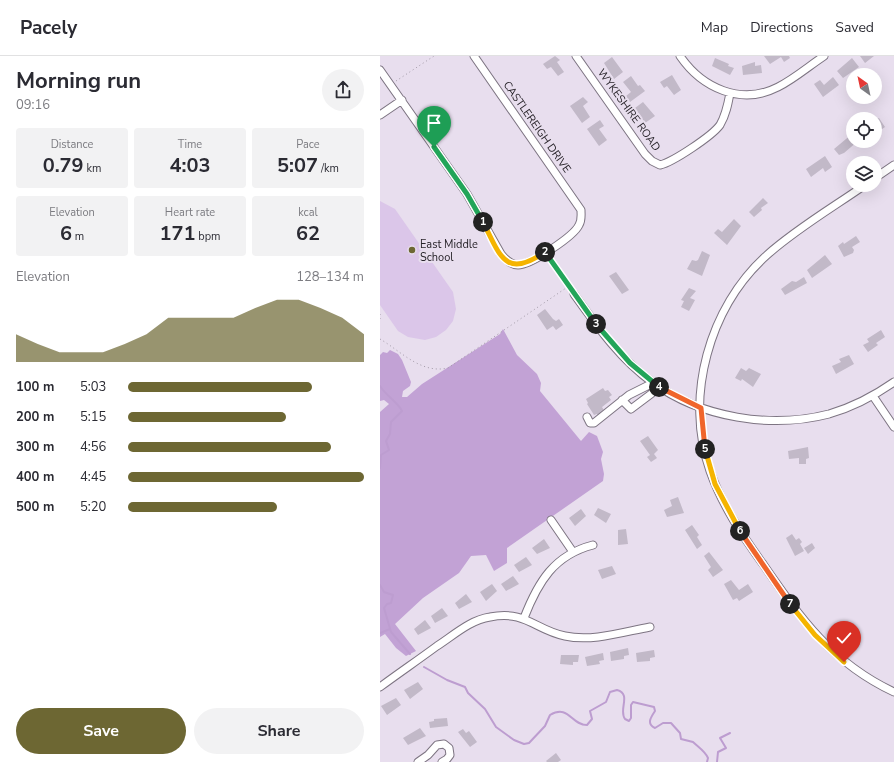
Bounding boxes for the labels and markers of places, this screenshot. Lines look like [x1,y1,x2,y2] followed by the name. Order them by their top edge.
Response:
[417,106,451,147] pin
[473,212,493,232] pin: 1
[420,237,478,265] place label: East Middle School
[535,242,555,262] pin: 2
[407,245,417,255] marker: East Middle School
[586,314,606,334] pin: 3
[649,377,669,397] pin: 4
[695,439,715,459] pin: 5
[730,521,750,541] pin: 6
[780,594,800,614] pin: 7
[827,621,861,662] pin

